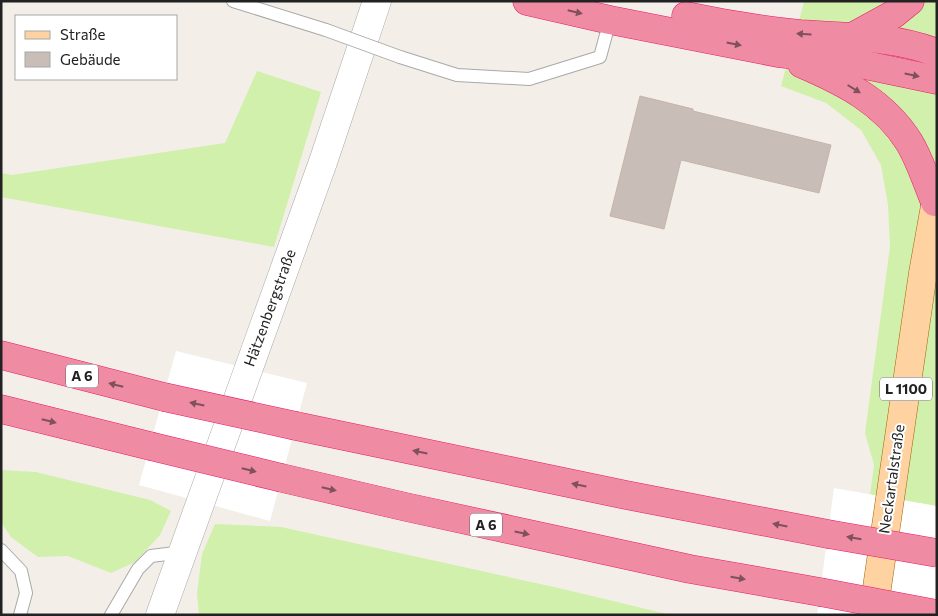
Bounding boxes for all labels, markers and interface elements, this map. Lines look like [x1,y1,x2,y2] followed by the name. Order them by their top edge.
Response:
[567,8,582,16] one-way arrow
[15,15,178,80] legend
[60,25,106,43] text: Straße
[795,29,811,37] one-way arrow
[726,41,742,49] one-way arrow
[60,50,121,68] text: Gebäude
[905,72,921,80] one-way arrow
[847,84,860,93] one-way arrow
[239,246,299,369] street label: Hätzenbergstraße
[66,364,98,388] road number: A 6
[880,378,932,400] road number: L 1100
[109,380,124,388] one-way arrow
[190,400,205,408] one-way arrow
[41,417,56,425] one-way arrow
[874,423,908,535] street label: Neckartalstraße
[412,448,427,456] one-way arrow
[241,466,256,474] one-way arrow
[571,481,586,489] one-way arrow
[322,485,337,493] one-way arrow
[470,514,502,536] road number: A 6
[771,520,787,528] one-way arrow
[514,529,530,537] one-way arrow
[846,534,862,542] one-way arrow
[731,574,747,582] one-way arrow

